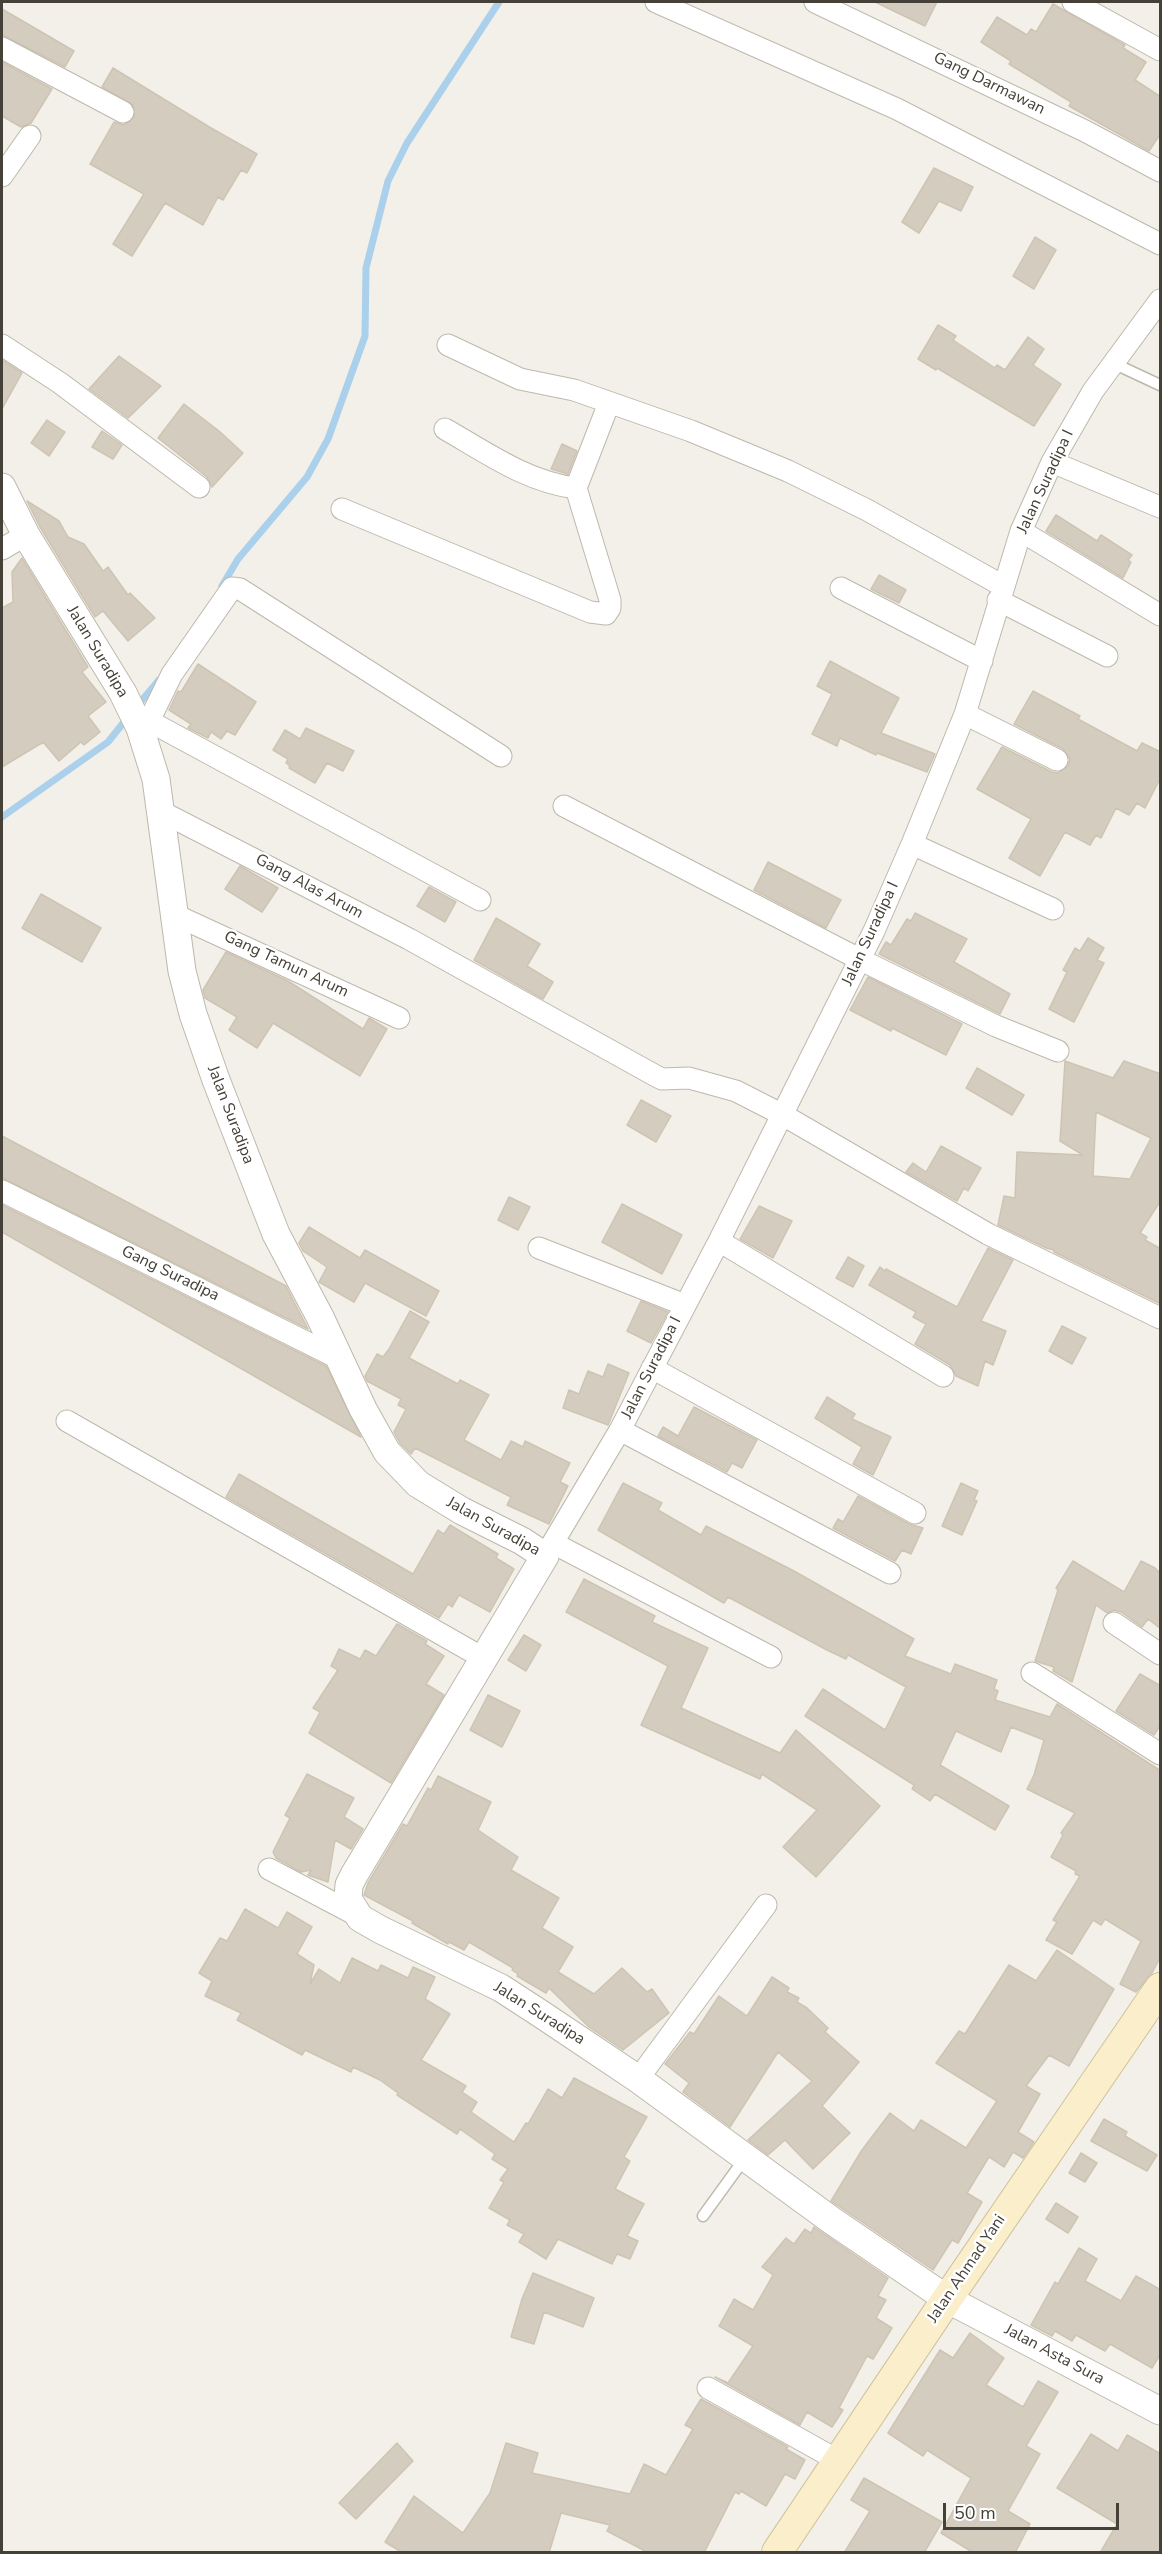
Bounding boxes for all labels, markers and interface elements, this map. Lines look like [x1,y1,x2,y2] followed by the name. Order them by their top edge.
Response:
[930,49,1048,119] street label: Gang Darmawan
[1014,427,1078,537] street label: Jalan Suradipa I
[62,603,132,701] street label: Jalan Suradipa
[252,850,366,924] street label: Gang Alas Arum
[839,879,903,989] street label: Jalan Suradipa I
[221,928,351,1002] street label: Gang Tamun Arum
[202,1063,258,1167] street label: Jalan Suradipa
[118,1242,222,1306] street label: Gang Suradipa
[618,1314,686,1422] street label: Jalan Suradipa I
[443,1493,543,1561] street label: Jalan Suradipa
[490,1978,588,2050] street label: Jalan Suradipa
[924,2211,1010,2327] street label: Jalan Ahmad Yani
[1001,2321,1107,2389] street label: Jalan Asta Sura
[946,2491,1122,2529] scale bar
[954,2501,996,2525] text: 50 m

